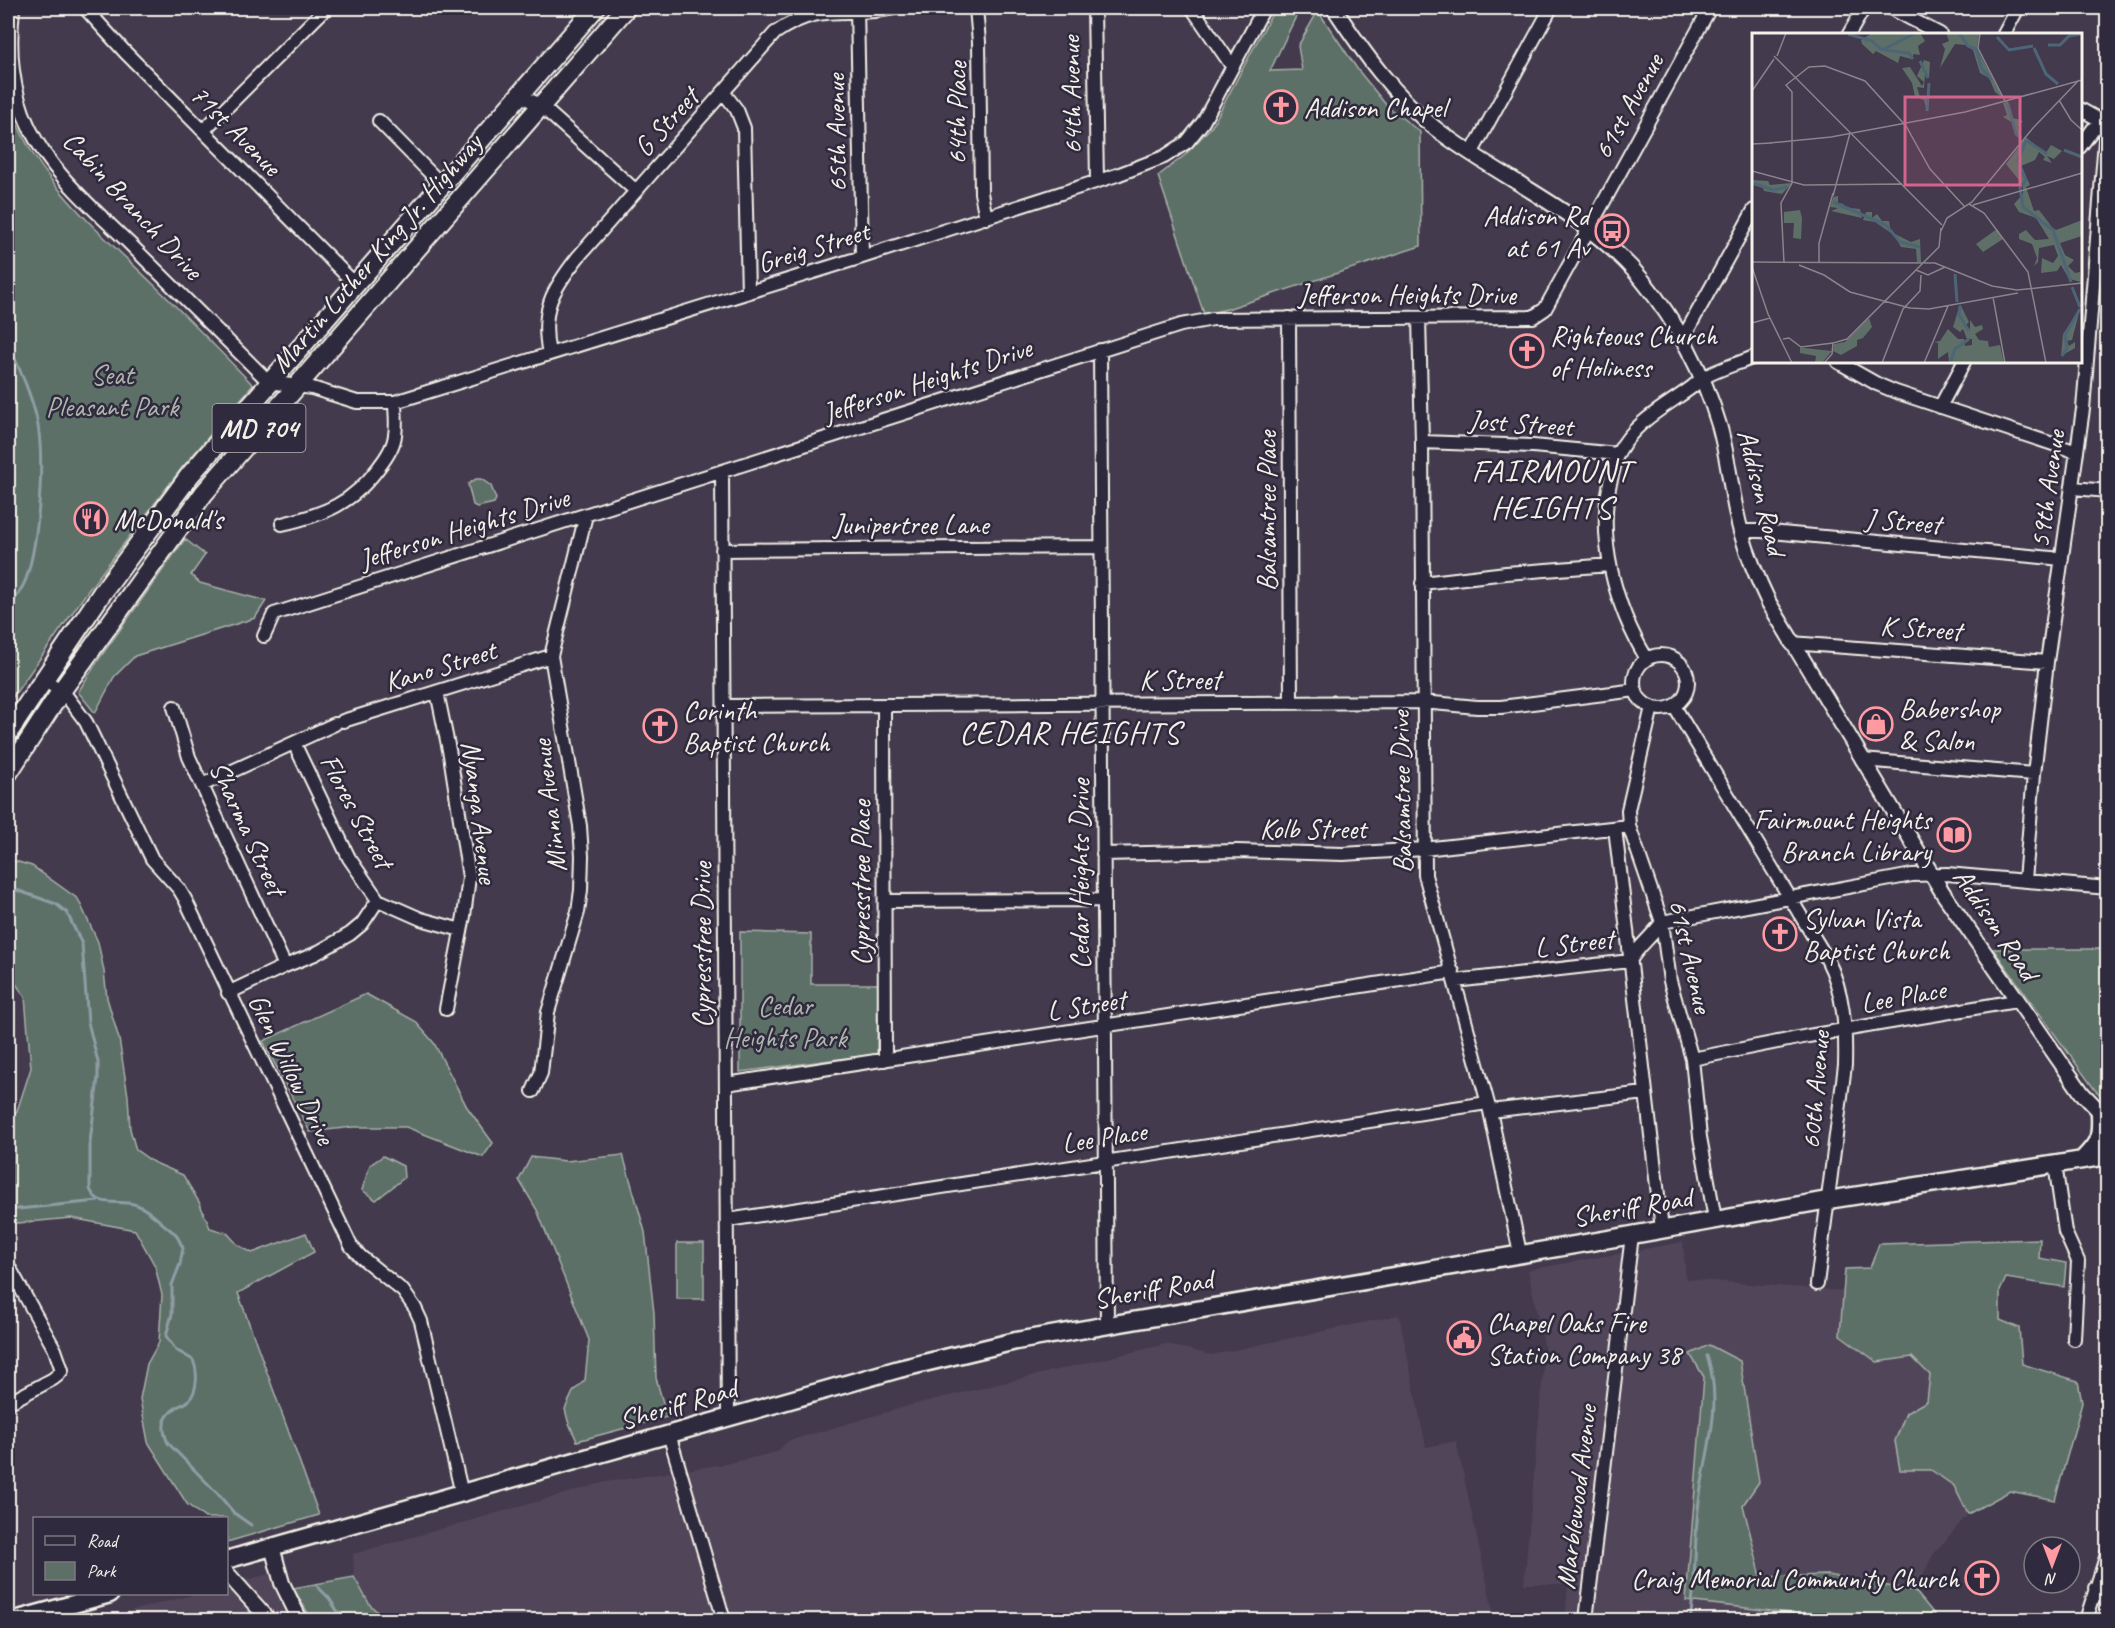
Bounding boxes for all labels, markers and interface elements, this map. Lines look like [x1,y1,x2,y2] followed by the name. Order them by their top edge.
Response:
[1752,33,2082,363] inset map
[1052,34,1090,155] street label: 64th Avenue
[1585,45,1672,165] street label: 61st Avenue
[939,60,974,164] street label: 64th Place
[817,72,855,193] street label: 65th Avenue
[183,77,290,184] street label: 71st Avenue
[626,77,709,164] street label: G Street
[1263,89,1299,125] church icon: Addison Chapel
[1304,90,1451,125] place label: Addison Chapel
[55,123,212,288] street label: Cabin Branch Drive
[263,124,491,380] street label: Martin Luther King Jr. Highway
[1483,198,1593,265] place label: Addison Rd at 61 Av
[753,213,876,281] street label: Greig Street
[1594,213,1630,249] bus stop icon: Addison Rd at 61 Av
[1296,277,1518,312] street label: Jefferson Heights Drive
[1550,318,1718,385] place label: Righteous Church of Holiness
[816,329,1038,431] street label: Jefferson Heights Drive
[1509,333,1545,369] church icon: Righteous Church of Holiness
[46,357,180,424] park label: Seat Pleasant Park
[1466,402,1577,444] street label: Jost Street
[212,404,306,452] road number: MD 704
[1730,426,1795,562] street label: Addison Road
[2021,426,2073,550] street label: 59th Avenue
[1249,429,1284,591] street label: Balsamtree Place
[1472,450,1637,528] district label: FAIRMOUNT HEIGHTS
[353,479,575,577] street label: Jefferson Heights Drive
[1862,500,1946,542] street label: J Street
[73,501,109,537] restaurant icon: McDonald's
[114,502,225,537] place label: McDonald's
[831,507,991,542] street label: Junipertree Lane
[1879,608,1966,649] street label: K Street
[380,632,503,700] street label: Kano Street
[1139,662,1224,697] street label: K Street
[1899,691,2002,758] place label: Babershop & Salon
[683,693,831,760] place label: Corinth Baptist Church
[1858,706,1894,742] shop icon: Babershop & Salon
[642,708,678,744] church icon: Corinth Baptist Church
[1382,709,1420,873] street label: Balsamtree Drive
[959,712,1186,753] district label: CEDAR HEIGHTS
[523,736,574,874] street label: Minna Avenue
[454,739,506,887] street label: Nyanga Avenue
[312,748,403,877] street label: Flores Street
[202,755,296,904] street label: Sharma Street
[1062,777,1097,969] street label: Cedar Heights Drive
[843,798,878,966] street label: Cypresstree Place
[1754,802,1933,869] place label: Fairmount Heights Branch Library
[1260,811,1369,846] street label: Kolb Street
[1936,817,1972,853] library icon: Fairmount Heights Branch Library
[684,860,719,1028] street label: Cypresstree Drive
[1946,861,2049,990] street label: Addison Road
[1661,896,1721,1018] street label: 61st Avenue
[1803,901,1951,968] place label: Sylvan Vista Baptist Church
[1762,916,1798,952] church icon: Sylvan Vista Baptist Church
[1533,920,1619,965] street label: L Street
[1858,971,1950,1021] street label: Lee Place
[1044,981,1131,1028] street label: L Street
[240,988,344,1152] street label: Glen Willow Drive
[724,988,848,1055] park label: Cedar Heights Park
[1792,1028,1838,1151] street label: 60th Avenue
[1059,1113,1151,1161] street label: Lee Place
[1570,1179,1698,1235] street label: Sheriff Road
[1091,1261,1219,1317] street label: Sheriff Road
[1487,1305,1684,1372] place label: Chapel Oaks Fire Station Company 38
[1446,1320,1482,1356] public building icon: Chapel Oaks Fire Station Company 38
[615,1370,744,1437] street label: Sheriff Road
[1547,1401,1605,1591] street label: Marblewood Avenue
[33,1517,228,1595] legend
[87,1530,120,1552] text: Road
[2022,1535,2082,1595] north arrow
[87,1560,117,1582] text: Park
[1964,1560,2000,1596] church icon: Craig Memorial Community Church
[1631,1561,1960,1596] place label: Craig Memorial Community Church
[2044,1569,2057,1589] text: N

